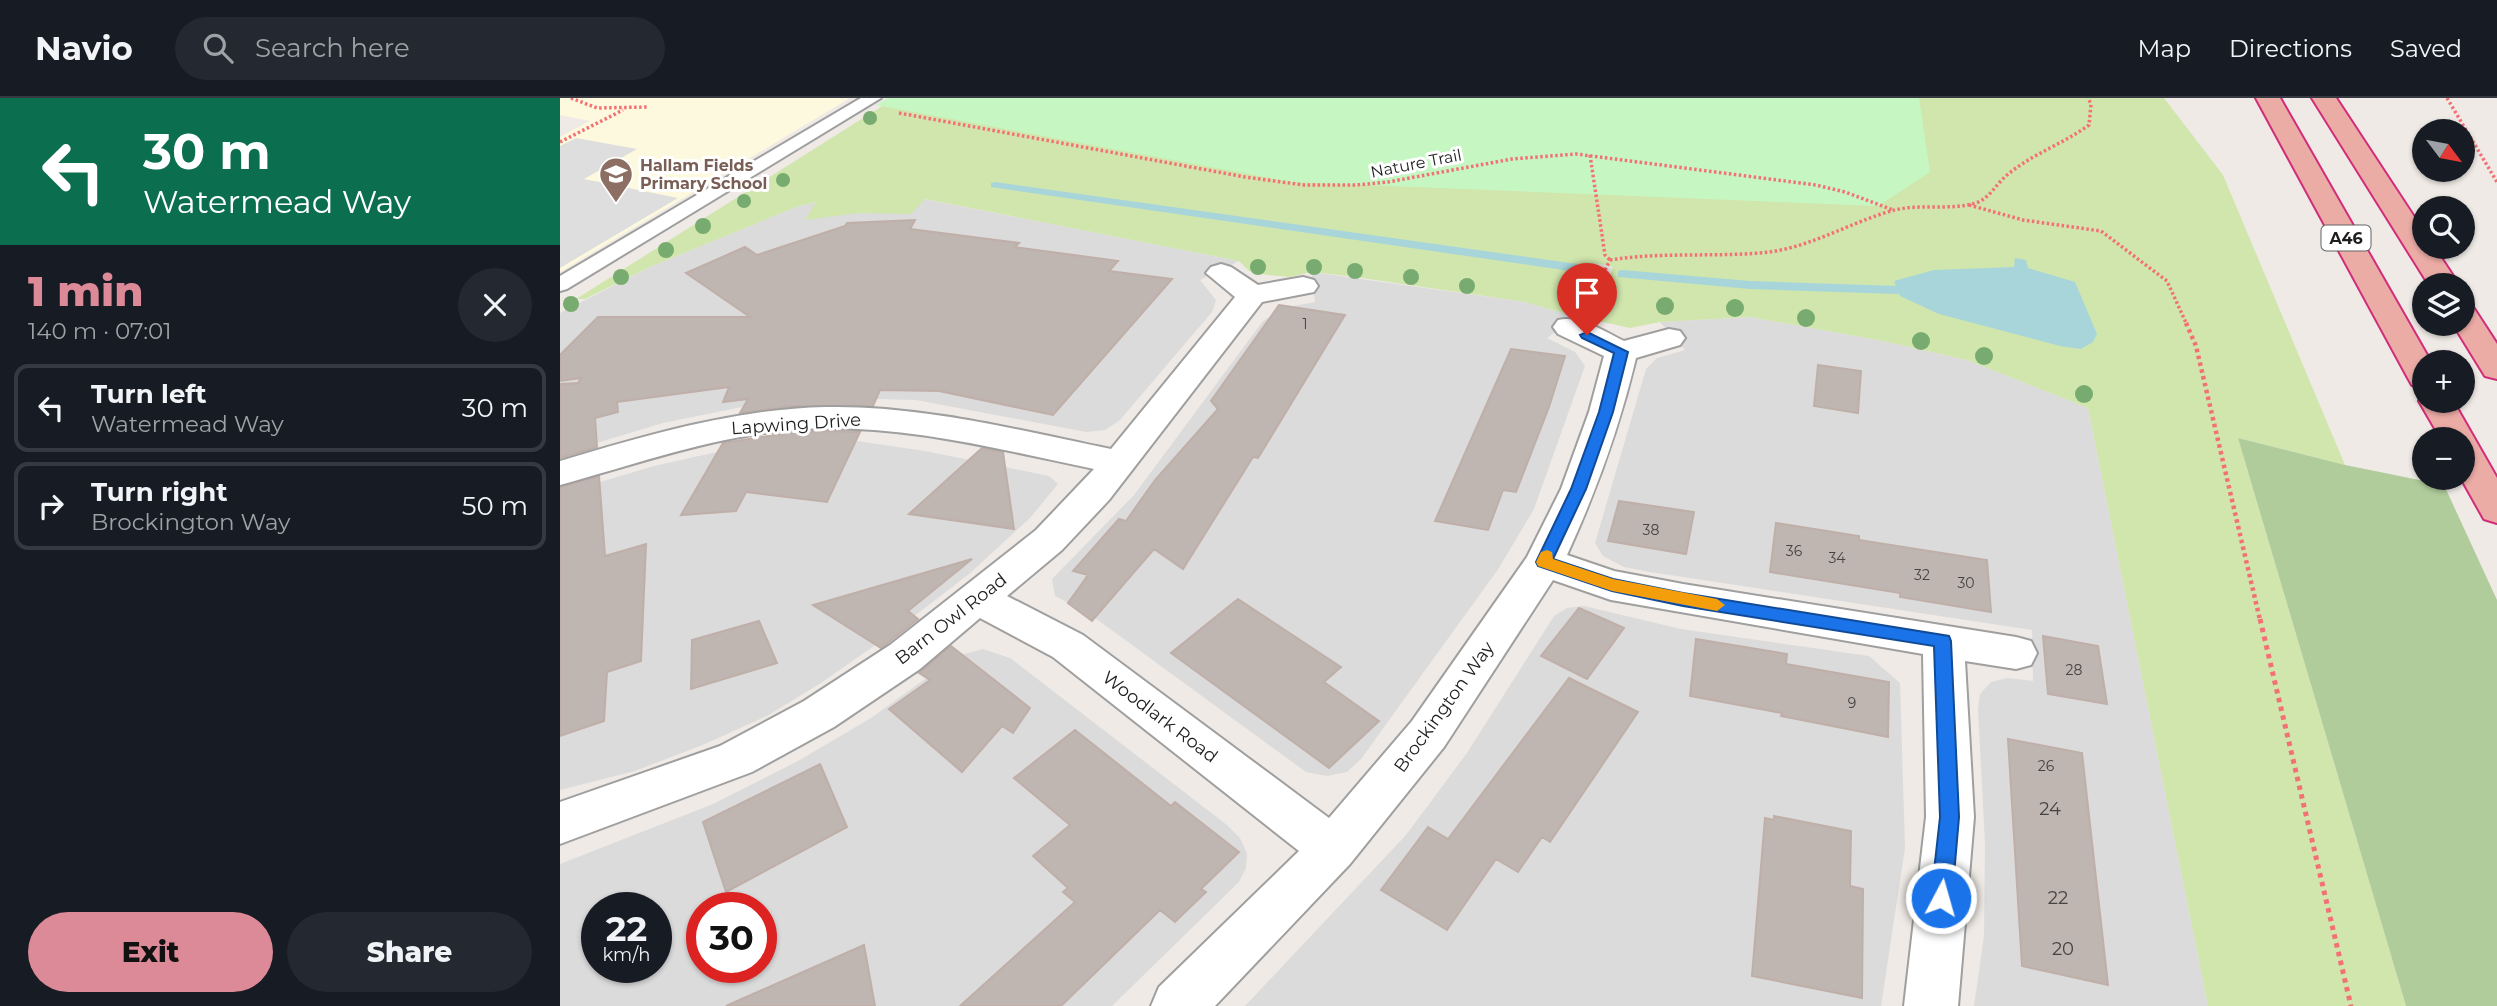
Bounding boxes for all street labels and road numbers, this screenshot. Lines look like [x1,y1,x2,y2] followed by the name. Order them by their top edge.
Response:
[1369,145,1463,182] street label: Nature Trail
[2322,226,2370,250] road number: A46
[730,408,862,440] street label: Lapwing Drive
[891,569,1011,669] street label: Barn Owl Road
[1389,637,1499,777] street label: Brockington Way
[1098,666,1222,768] street label: Woodlark Road

